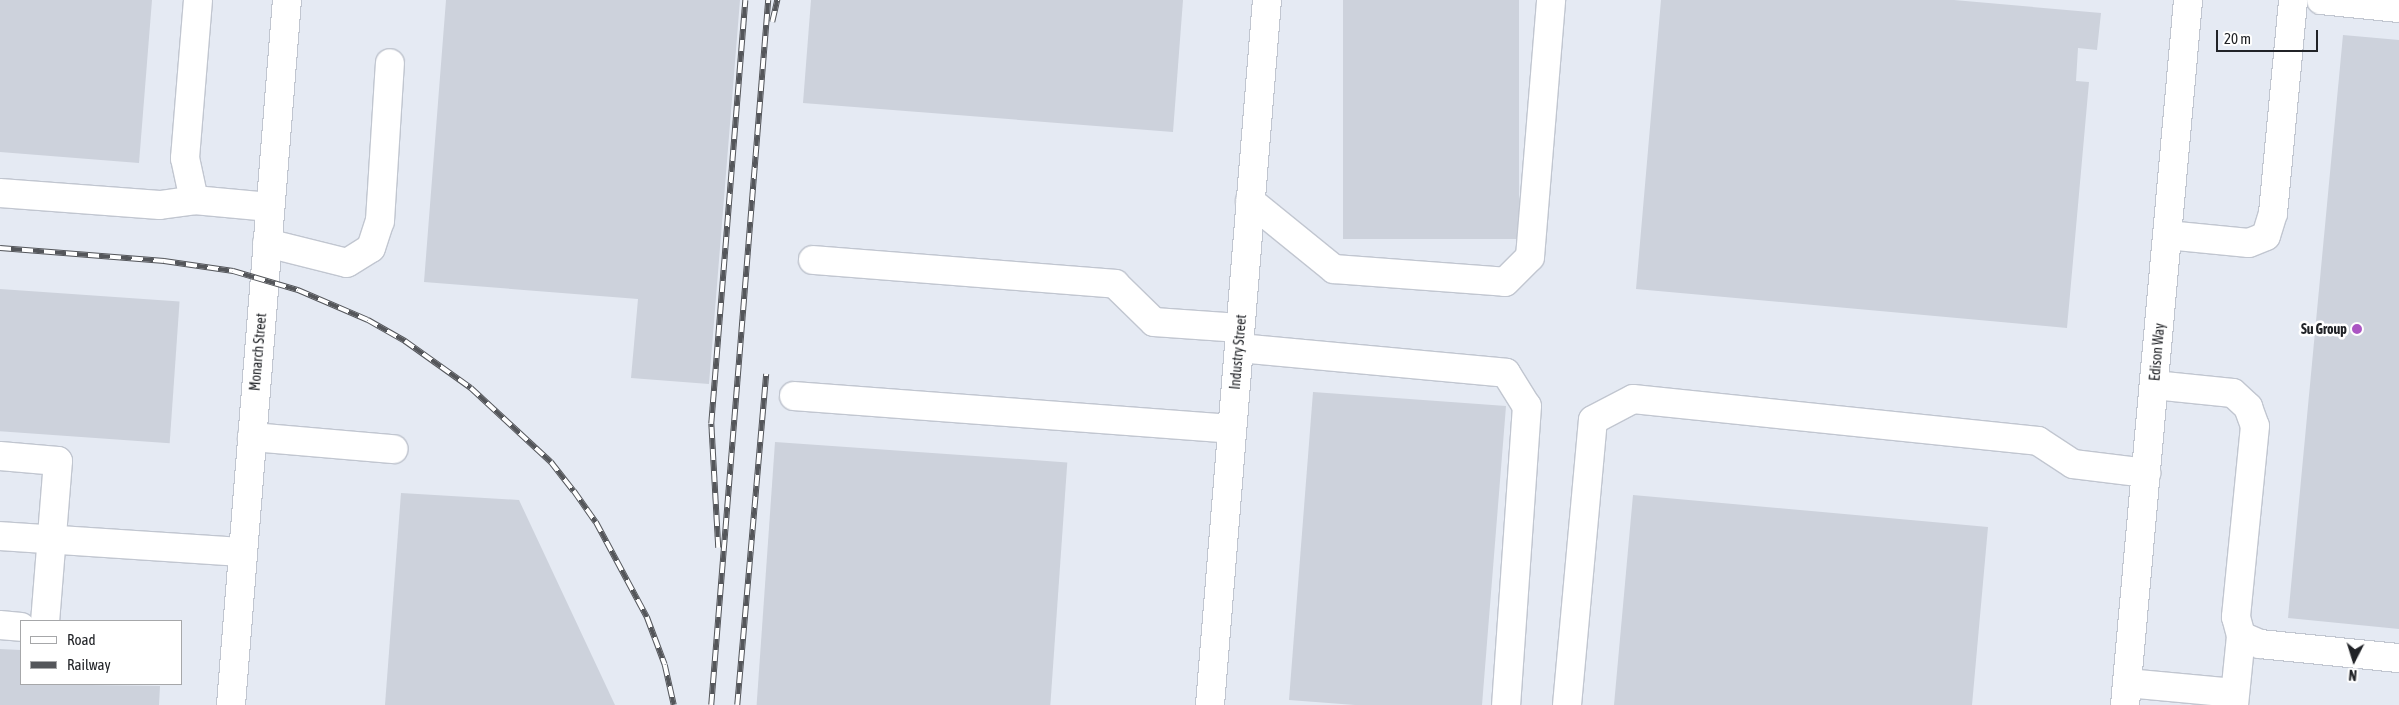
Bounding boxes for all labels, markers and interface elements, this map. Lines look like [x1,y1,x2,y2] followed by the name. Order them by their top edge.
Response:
[2219,20,2322,52] scale bar
[2224,30,2251,47] text: 20 m
[246,312,270,392] street label: Monarch Street
[1226,314,1250,390] street label: Industry Street
[2301,321,2347,337] place label: Su Group
[2146,322,2168,382] street label: Edison Way
[2351,323,2363,335] marker: Su Group
[20,620,182,685] legend
[67,631,96,648] text: Road
[2329,635,2379,685] north arrow
[67,656,111,673] text: Railway
[2348,667,2358,683] text: N

